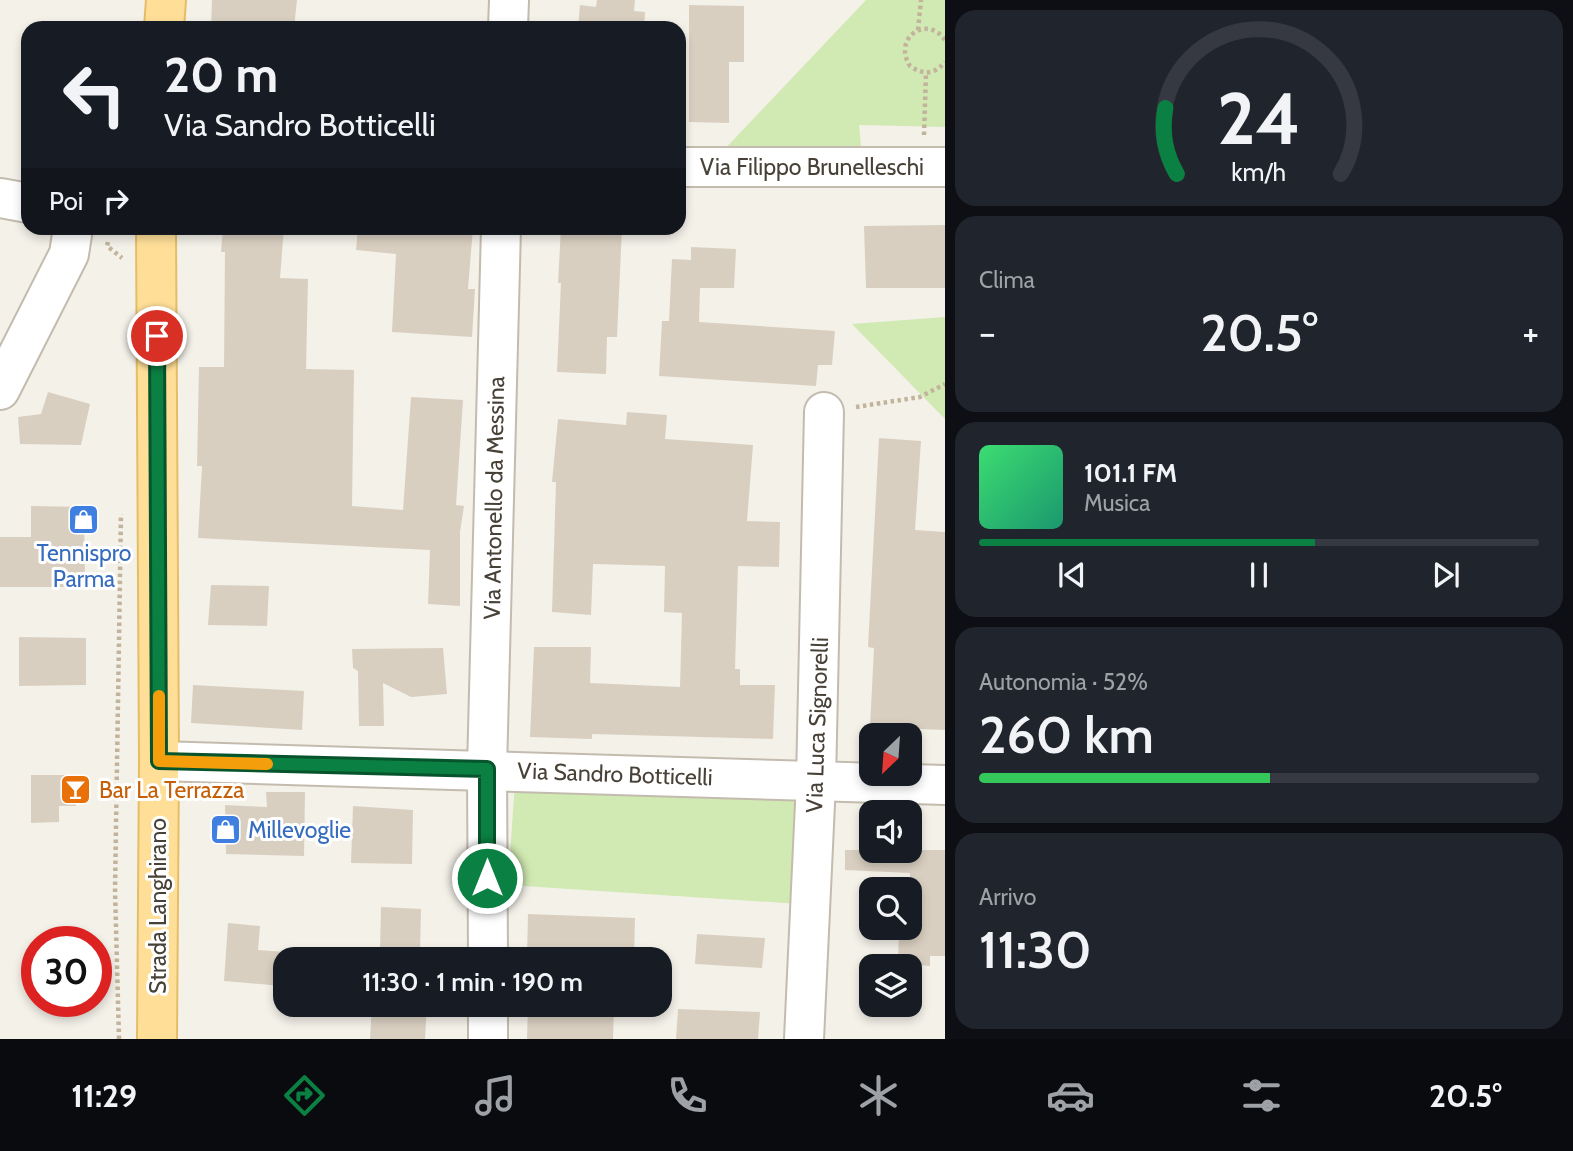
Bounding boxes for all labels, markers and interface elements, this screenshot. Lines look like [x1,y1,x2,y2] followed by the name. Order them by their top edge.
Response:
[164,45,278,104] text: 20 m
[49,49,140,140] icon: left
[1217,74,1301,162] text: 24
[164,105,436,144] text: Via Sandro Botticelli
[700,153,924,181] street label: Via Filippo Brunelleschi
[1232,157,1286,187] text: km/h
[97,182,135,220] icon: right
[49,185,83,217] text: Poi
[979,266,1035,294] text: Clima
[1200,301,1318,364] text: 20.5°
[127,306,187,366] pin
[979,309,996,356] text: −
[1522,309,1539,356] text: +
[138,317,176,355] icon: arrive
[478,376,510,620] street label: Via Antonello da Messina
[1084,457,1177,489] text: 101.1 FM
[1084,489,1150,517] text: Musica
[67,502,101,536] shop icon: Tennispro Parma
[37,539,131,593] place label: Tennispro Parma
[1053,556,1091,594] icon: previous
[1240,556,1278,594] icon: pause
[1427,556,1465,594] icon: next
[800,637,834,813] street label: Via Luca Signorelli
[979,668,1148,696] text: Autonomia · 52%
[979,703,1154,766] text: 260 km
[859,723,922,786] north arrow
[859,723,922,1017] map controls
[517,757,713,791] street label: Via Sandro Botticelli
[59,773,93,807] bar icon: Bar La Terrazza
[99,776,244,804] place label: Bar La Terrazza
[859,800,922,863] button: sound
[208,813,242,847] shop icon: Millevoglie
[248,816,351,844] place label: Millevoglie
[144,818,172,994] street label: Strada Langhirano
[450,841,524,915] position arrow
[859,877,922,940] button: search
[979,883,1036,911] text: Arrivo
[979,918,1092,981] text: 11:30
[21,926,112,1017] speed limit sign: 30
[859,954,922,1017] button: layers
[362,966,583,998] text: 11:30 · 1 min · 190 m
[280,1071,329,1120] icon: directions
[471,1071,520,1120] icon: music
[663,1071,712,1120] icon: phone
[854,1071,903,1120] icon: climate
[1046,1071,1095,1120] icon: car
[1237,1071,1286,1120] icon: filters
[71,1076,137,1115] text: 11:29
[1429,1076,1502,1115] text: 20.5°

